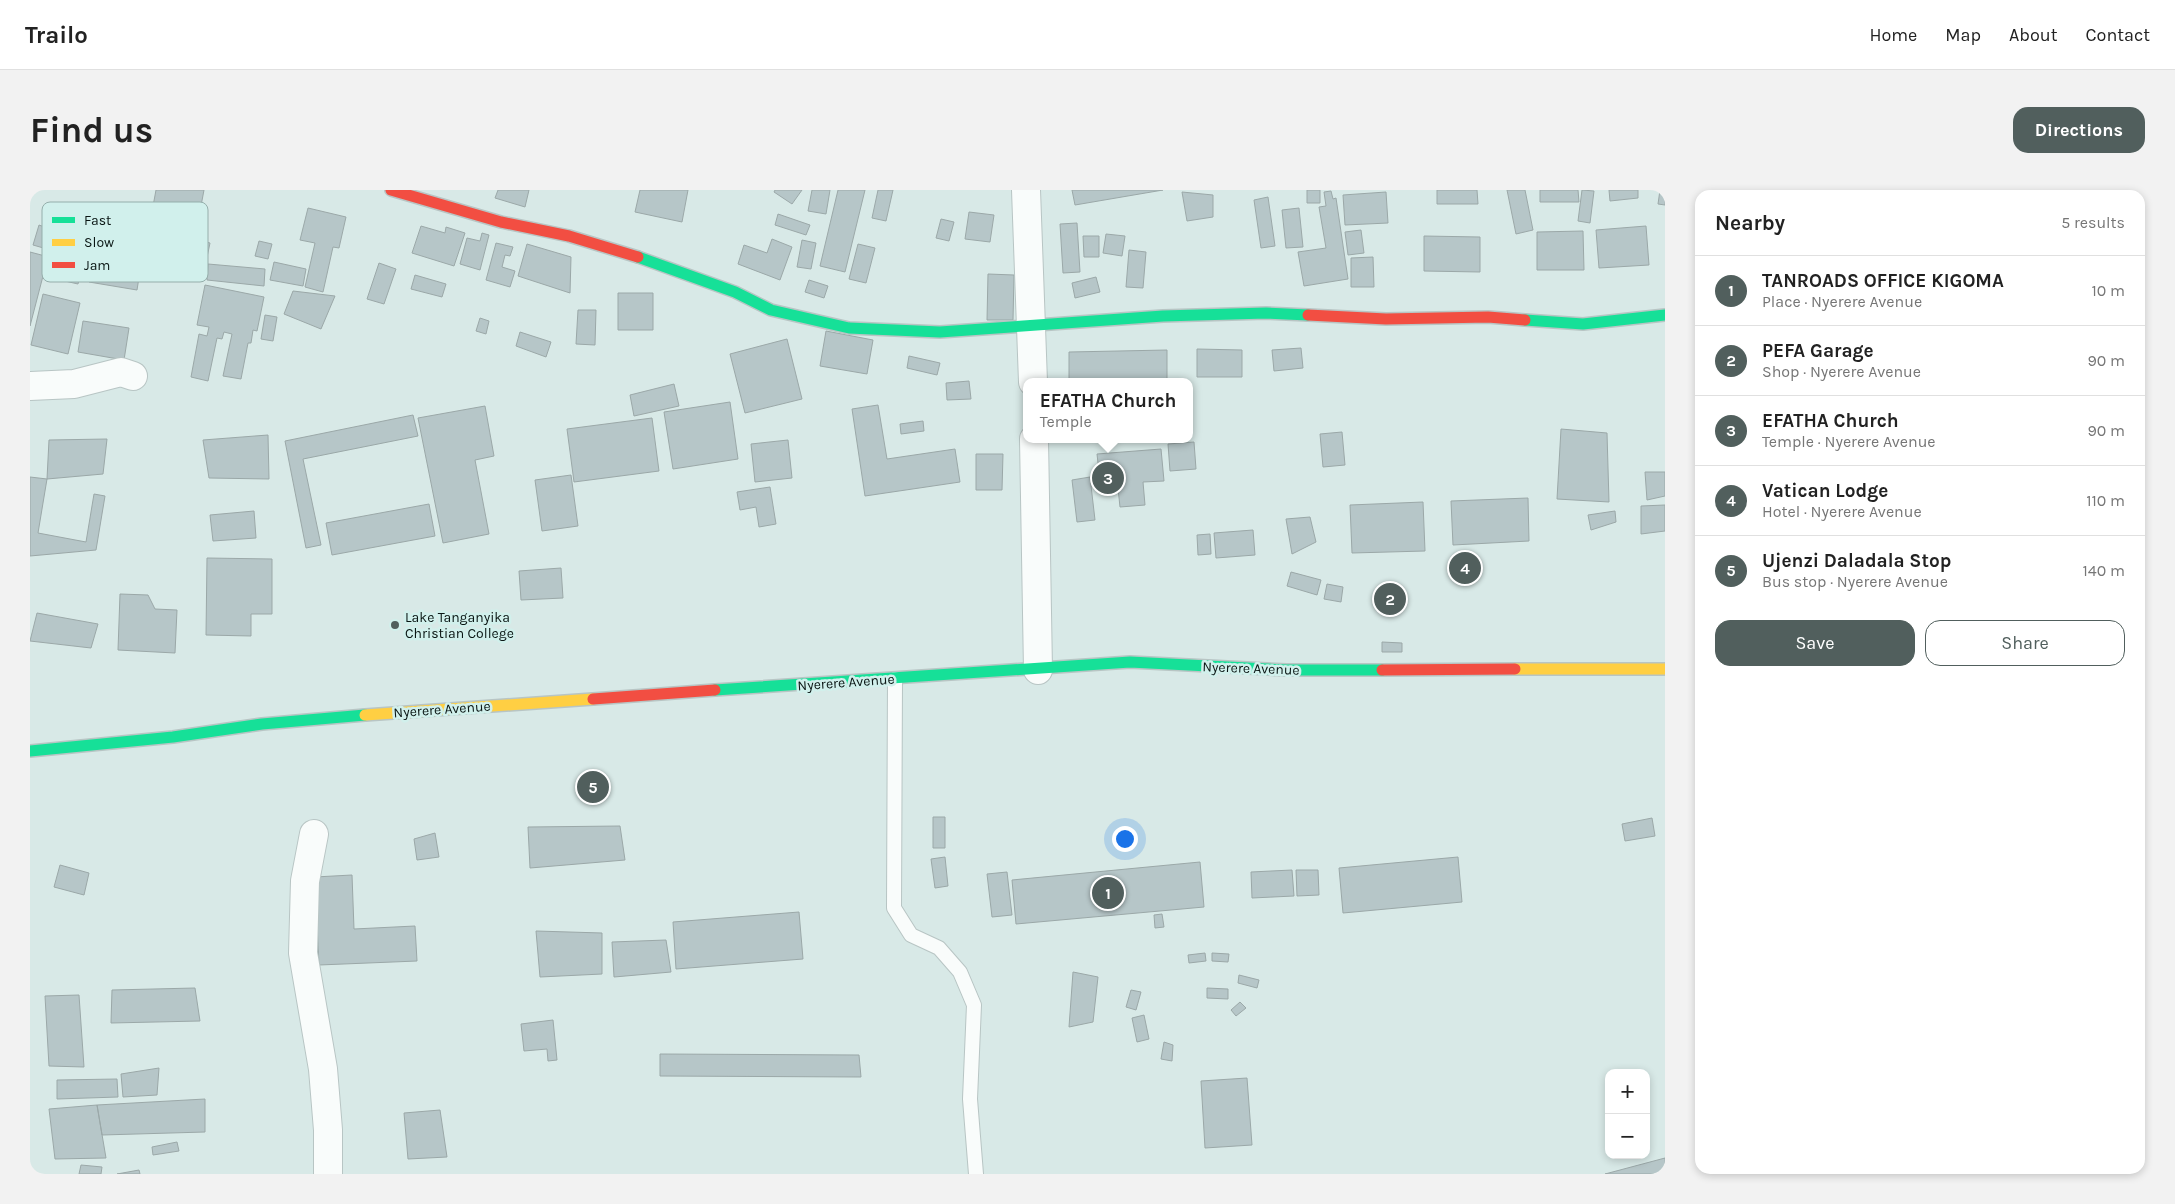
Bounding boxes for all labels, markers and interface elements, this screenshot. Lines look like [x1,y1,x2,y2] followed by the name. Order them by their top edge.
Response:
[25,21,88,49] text: Trailo
[1869,24,1917,46] text: Home
[1945,24,1981,46] text: Map
[2009,24,2058,46] text: About
[2086,24,2150,46] text: Contact
[2013,107,2145,153] button: Directions
[30,110,153,151] text: Find us
[42,202,208,282] legend
[1715,211,1785,235] text: Nearby
[84,212,111,229] text: Fast
[2061,213,2125,232] text: 5 results
[84,234,114,251] text: Slow
[84,257,110,274] text: Jam
[1762,270,2004,292] text: TANROADS OFFICE KIGOMA
[1728,281,1734,300] text: 1
[2091,281,2125,300] text: 10 m
[1762,292,1922,311] text: Place · Nyerere Avenue
[1762,340,1874,362] text: PEFA Garage
[1726,351,1736,370] text: 2
[2087,351,2125,370] text: 90 m
[1762,362,1921,381] text: Shop · Nyerere Avenue
[1023,378,1193,443] popup
[1040,390,1176,412] text: EFATHA Church
[1762,410,1899,432] text: EFATHA Church
[1040,412,1092,431] text: Temple
[1726,421,1736,440] text: 3
[2087,421,2125,440] text: 90 m
[1762,432,1936,451] text: Temple · Nyerere Avenue
[1092,459,1124,497] pin: 3
[1762,480,1888,502] text: Vatican Lodge
[1726,491,1736,510] text: 4
[2086,491,2125,510] text: 110 m
[1762,502,1922,521] text: Hotel · Nyerere Avenue
[1449,549,1481,587] pin: 4
[1762,550,1951,572] text: Ujenzi Daladala Stop
[1726,561,1736,580] text: 5
[2083,561,2125,580] text: 140 m
[1762,572,1948,591] text: Bus stop · Nyerere Avenue
[1374,580,1406,618] pin: 2
[405,609,514,642] place label: Lake Tanganyika Christian College
[389,619,401,631] marker: Lake Tanganyika Christian College
[1715,620,1915,666] button: Save
[1925,620,2125,666] button: Share
[1202,658,1300,679] street label: Nyerere Avenue
[797,671,895,694] street label: Nyerere Avenue
[393,698,491,721] street label: Nyerere Avenue
[577,768,609,806] pin: 5
[1112,826,1138,852] your location
[1092,874,1124,912] pin: 1
[1605,1069,1650,1159] map controls
[1605,1069,1650,1114] button: +
[1605,1114,1650,1159] button: −

